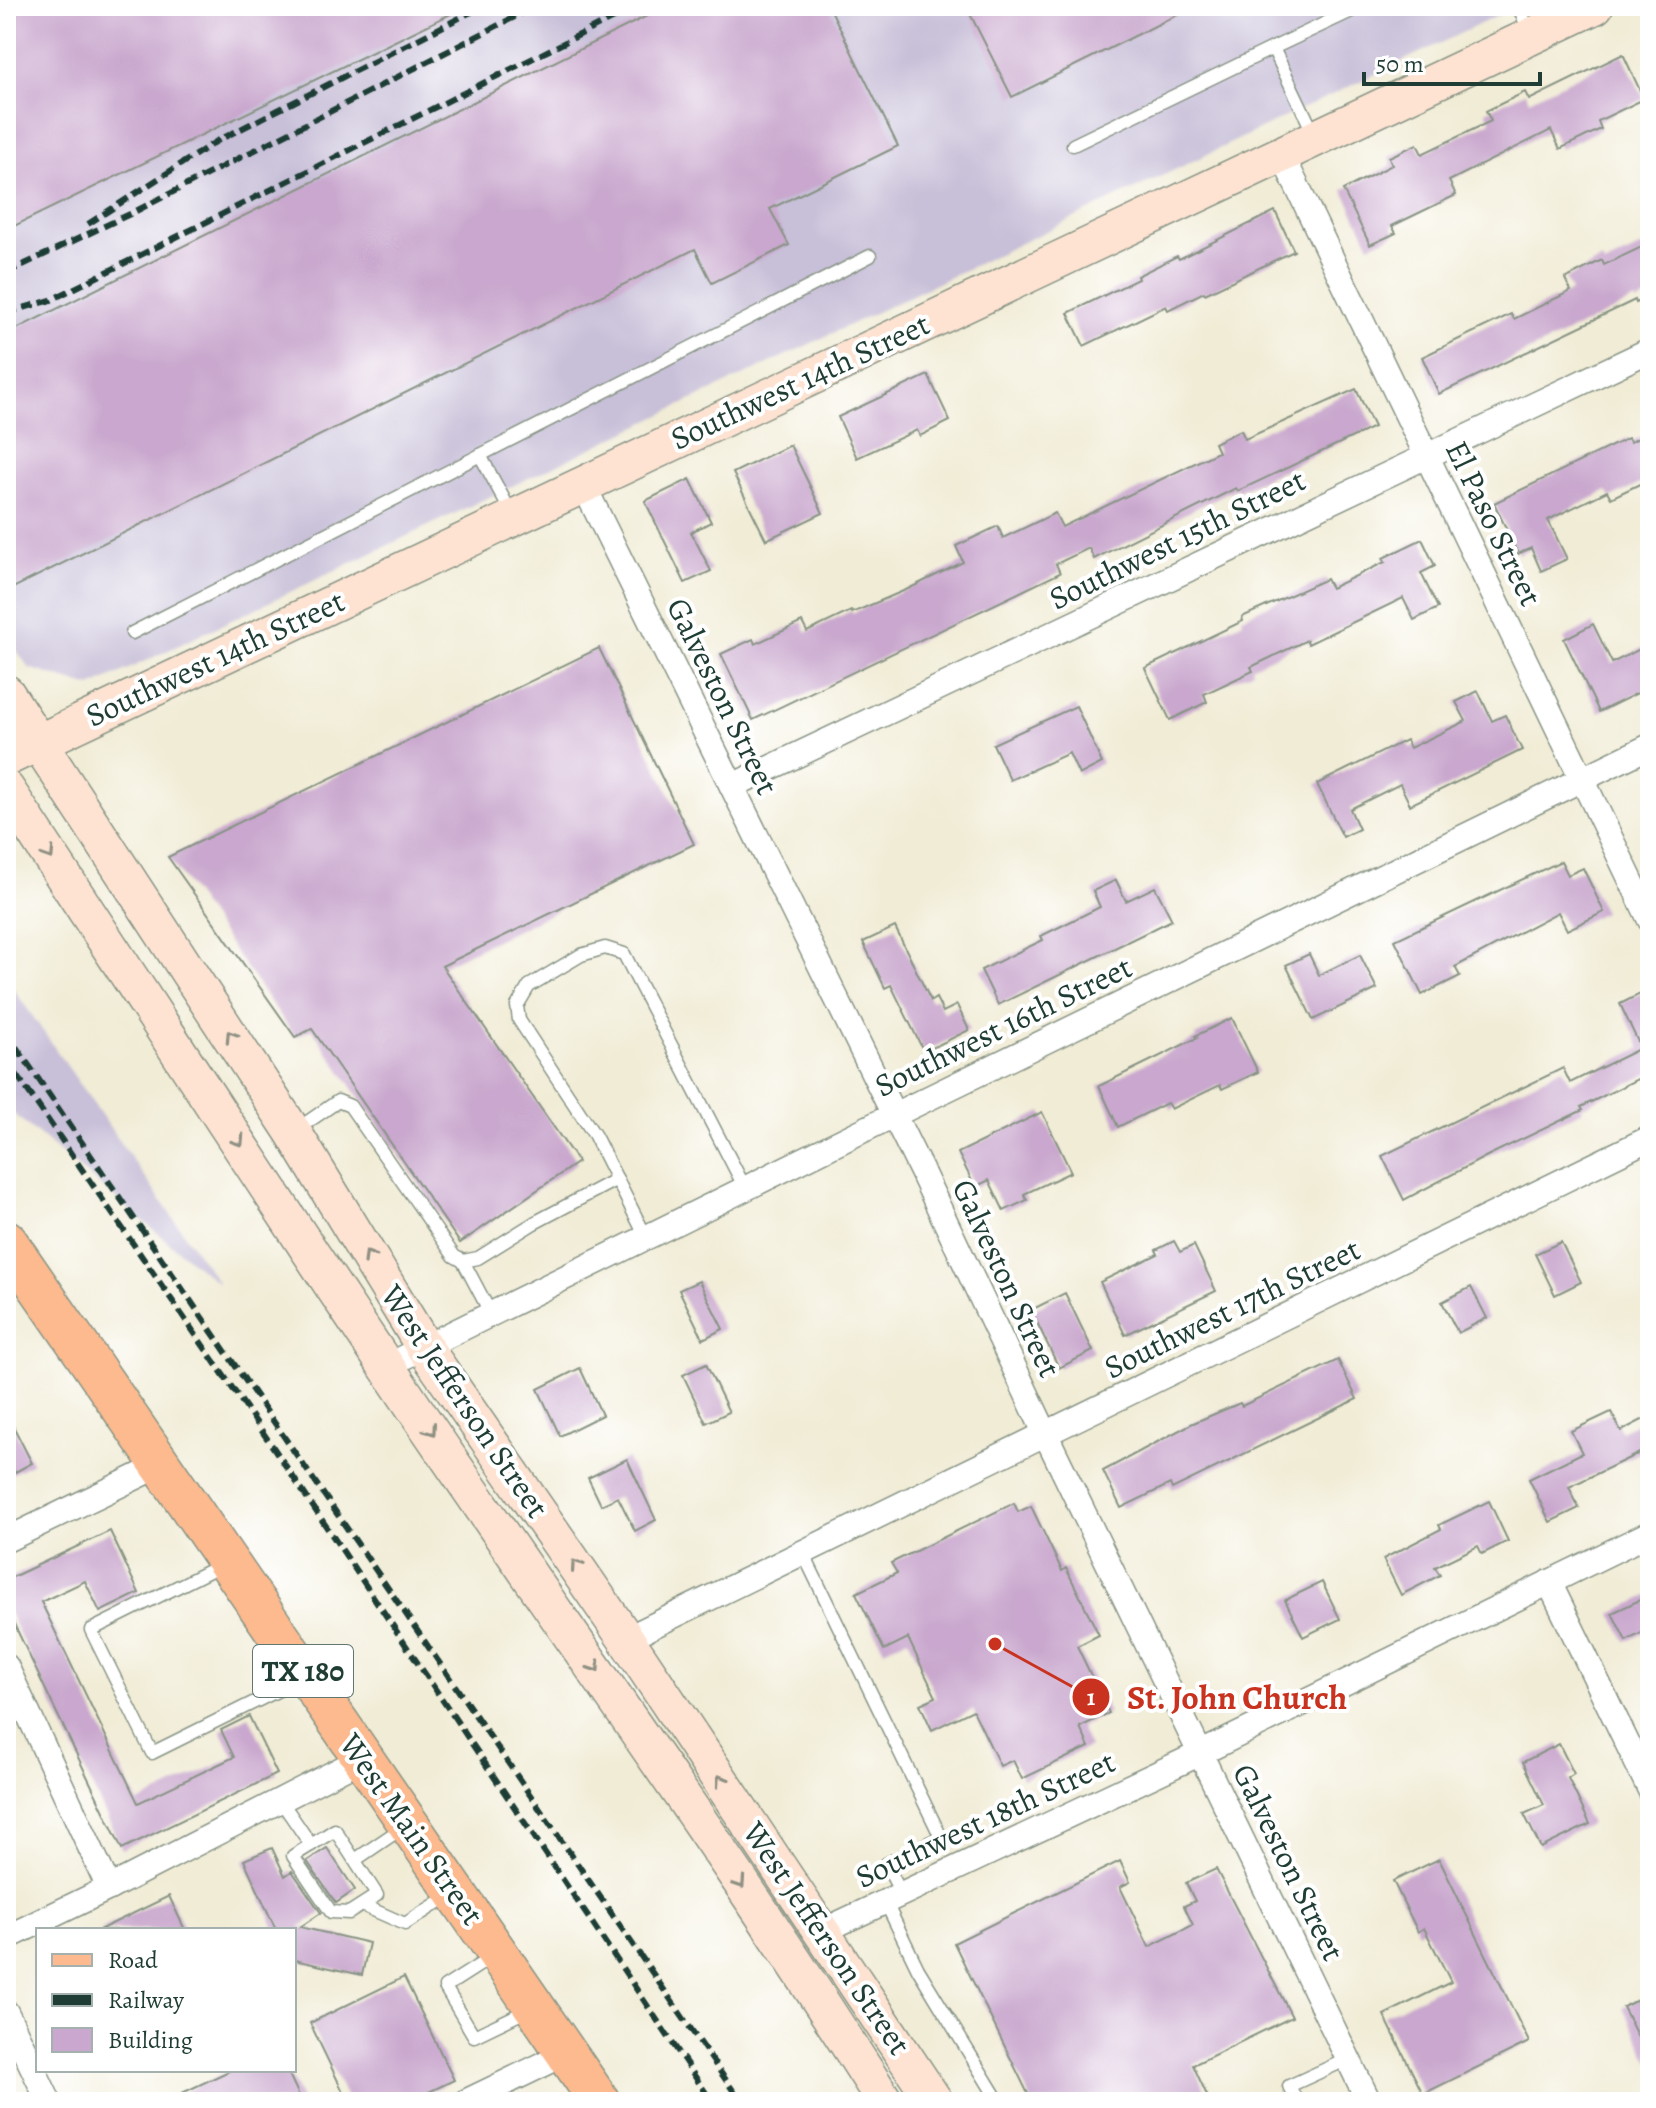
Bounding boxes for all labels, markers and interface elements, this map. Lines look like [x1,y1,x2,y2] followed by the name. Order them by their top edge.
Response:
[1364,36,1540,86] scale bar
[1376,48,1424,80] text: 50 m
[663,302,937,460] street label: Southwest 14th Street
[1435,433,1553,613] street label: El Paso Street
[1041,458,1313,620] street label: Southwest 15th Street
[78,579,352,737] street label: Southwest 14th Street
[656,590,790,802] street label: Galveston Street
[39,846,54,860] one-way arrow
[867,945,1139,1107] street label: Southwest 16th Street
[225,1030,240,1045] one-way arrow
[229,1133,244,1147] one-way arrow
[942,1172,1072,1384] street label: Galveston Street
[1097,1227,1367,1389] street label: Southwest 17th Street
[363,1250,379,1265] one-way arrow
[370,1275,559,1526] street label: West Jefferson Street
[421,1422,436,1436] one-way arrow
[570,1560,585,1574] one-way arrow
[253,1645,353,1697] road number: TX 180
[585,1659,600,1673] one-way arrow
[1071,1668,1363,1726] callout: St. John Church
[1127,1674,1347,1721] text: St. John Church
[1087,1681,1096,1713] text: 1
[329,1723,494,1934] street label: West Main Street
[848,1739,1122,1899] street label: Southwest 18th Street
[1222,1756,1356,1968] street label: Galveston Street
[716,1775,731,1789] one-way arrow
[732,1812,921,2063] street label: West Jefferson Street
[731,1874,746,1888] one-way arrow
[36,1928,296,2072] legend
[108,1944,158,1976] text: Road
[108,1984,184,2016] text: Railway
[108,2024,193,2056] text: Building

